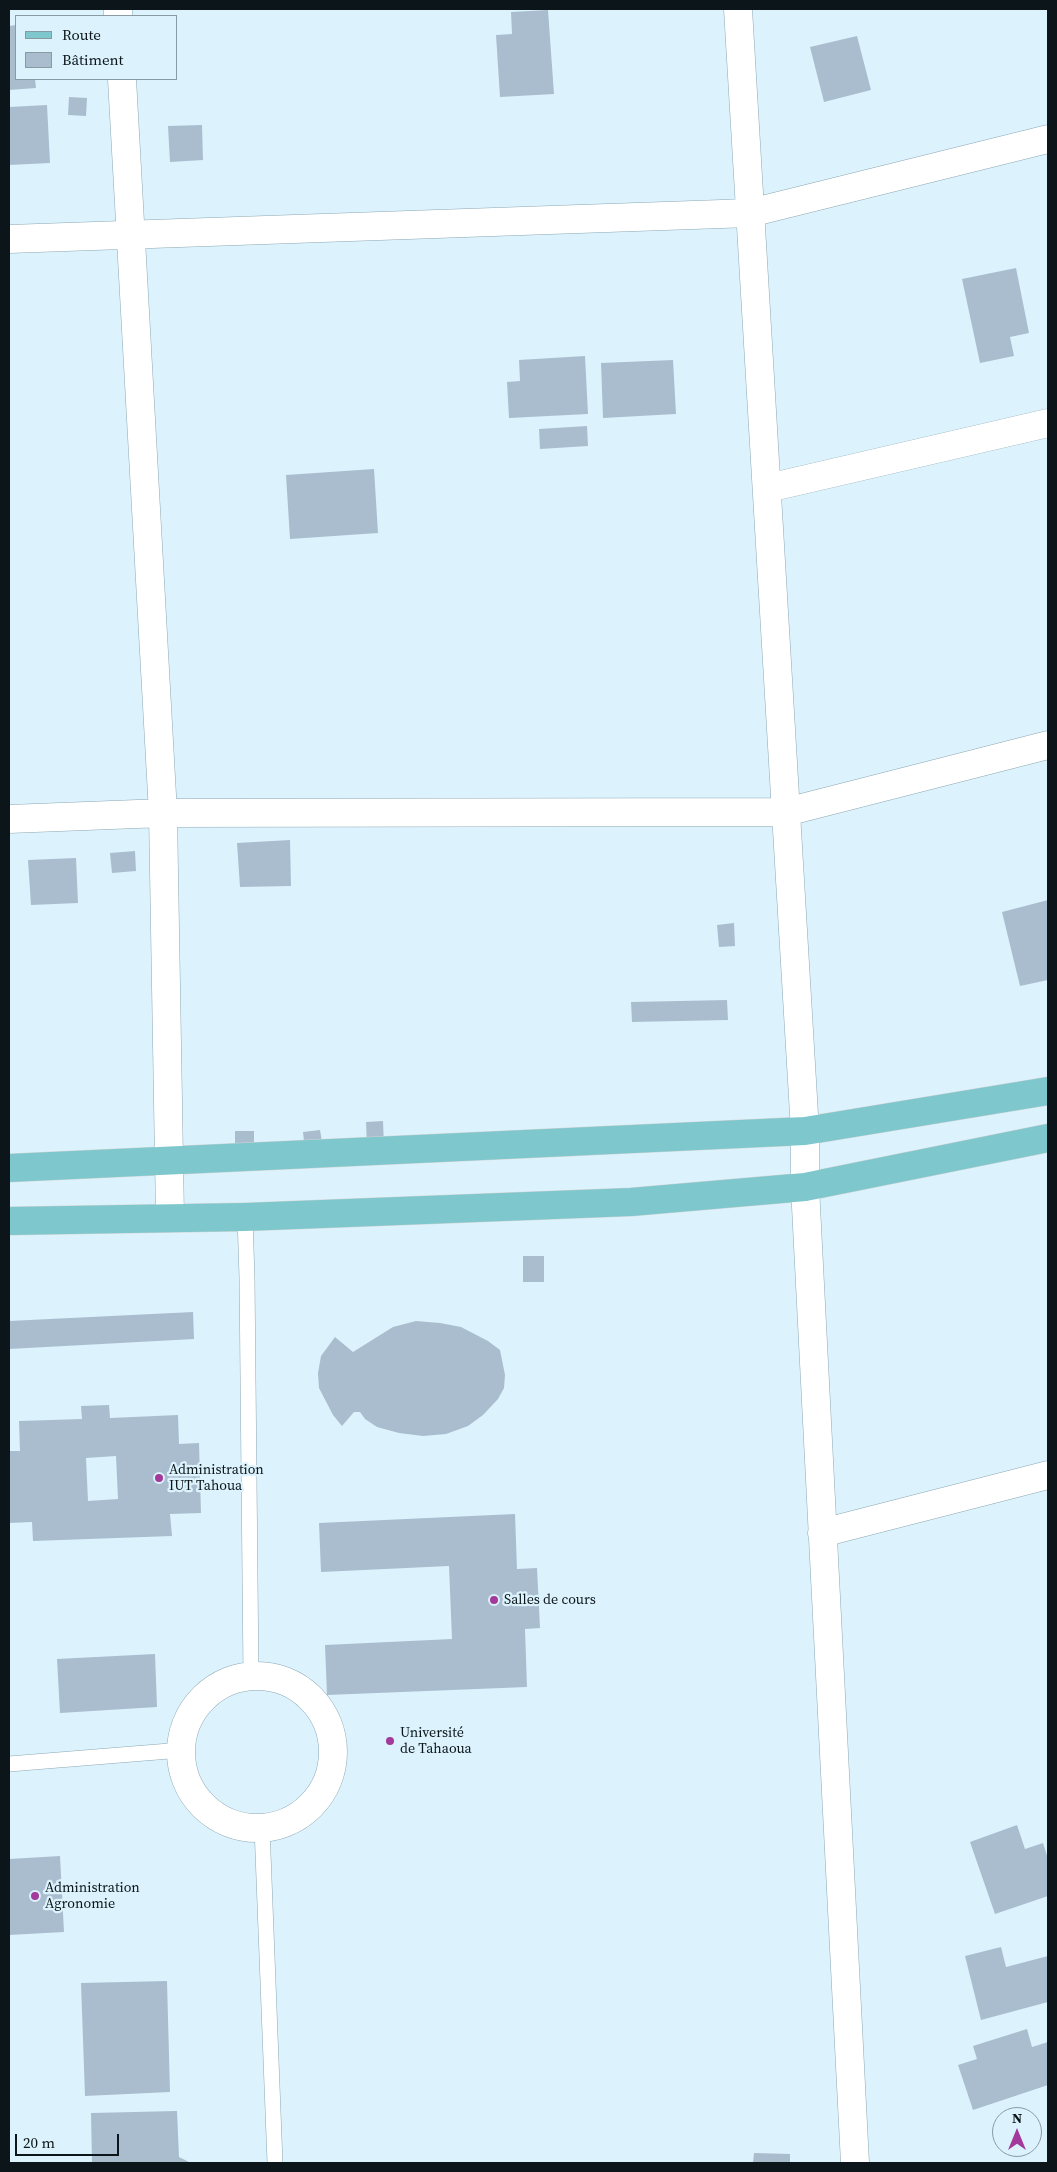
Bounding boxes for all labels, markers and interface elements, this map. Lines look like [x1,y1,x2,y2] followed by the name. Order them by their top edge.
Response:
[15,15,178,80] legend
[62,24,101,45] text: Route
[62,49,123,70] text: Bâtiment
[169,1462,264,1494] place label: Administration IUT Tahoua
[153,1472,165,1484] marker: Administration IUT Tahoua
[504,1592,596,1608] place label: Salles de cours
[488,1594,500,1606] marker: Salles de cours
[400,1725,472,1758] place label: Université de Tahaoua
[384,1735,396,1747] marker: Université de Tahaoua
[45,1880,140,1912] place label: Administration Agronomie
[29,1890,41,1902] marker: Administration Agronomie
[992,2107,1042,2157] north arrow
[1012,2108,1022,2128] text: N
[18,2124,121,2156] scale bar
[23,2132,55,2153] text: 20 m

